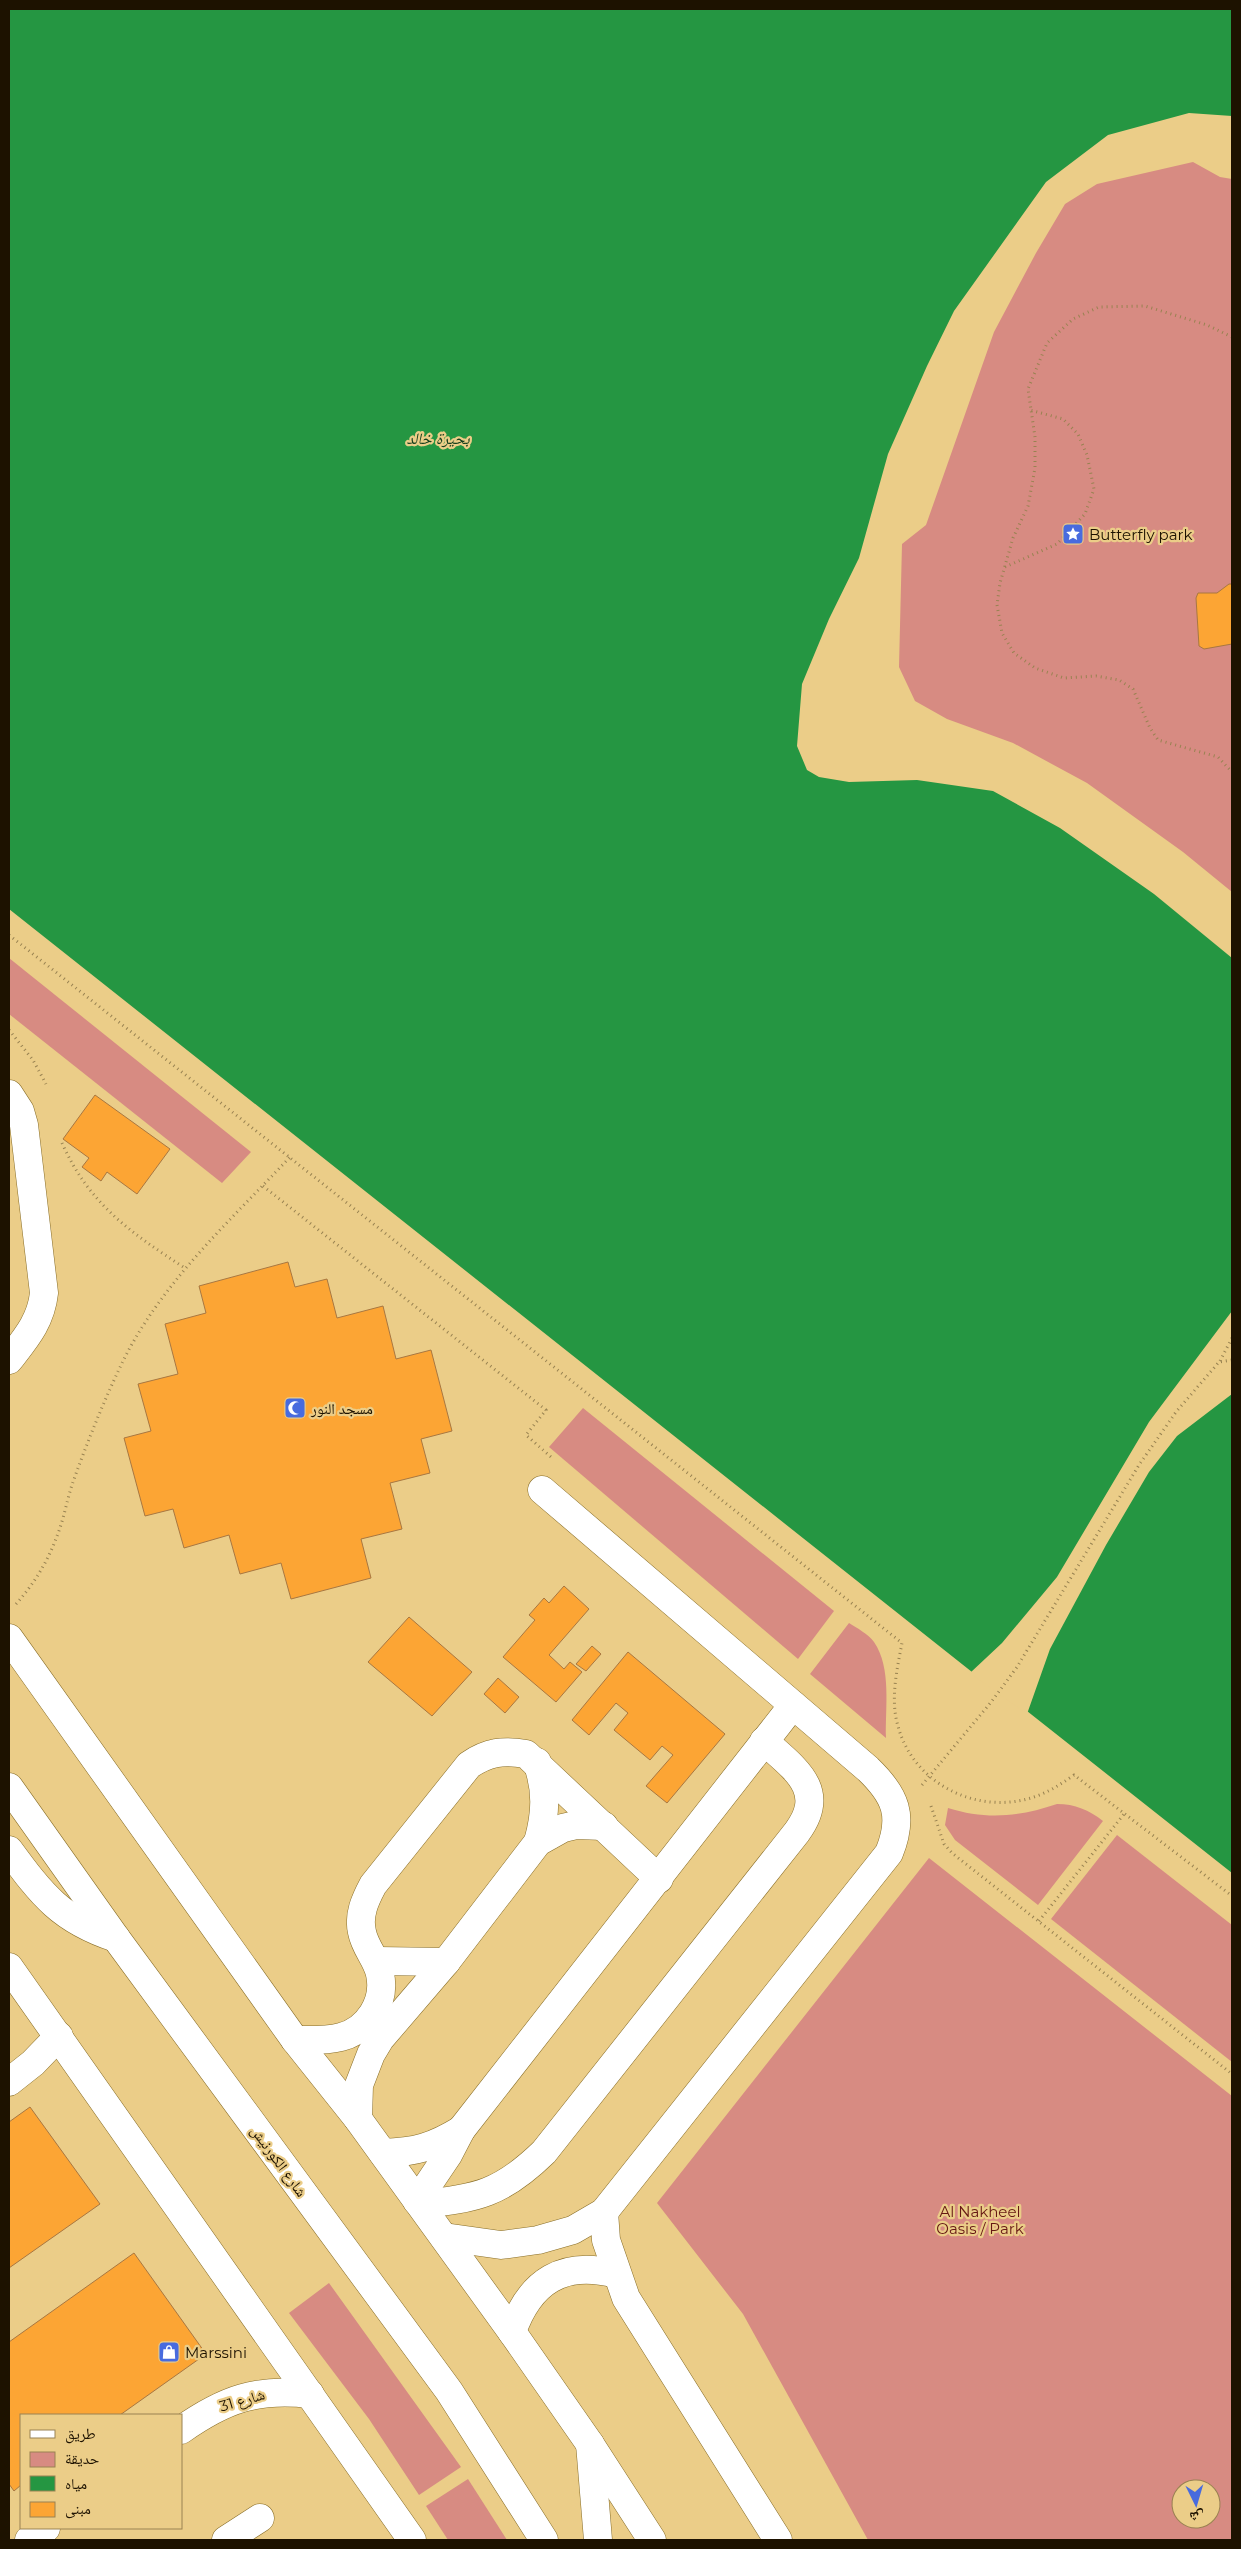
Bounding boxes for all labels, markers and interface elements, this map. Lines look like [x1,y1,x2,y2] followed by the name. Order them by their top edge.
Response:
[406,429,470,448] water label: بحيرة خالد
[1061,522,1085,546] place icon: Butterfly park
[1089,525,1192,544] place label: Butterfly park
[283,1396,307,1420] mosque icon: مسجد النور
[310,1399,373,1418] place label: مسجد النور
[246,2122,311,2201] street label: شارع الكورنيش
[936,2202,1024,2238] park label: Al Nakheel Oasis / Park
[157,2340,181,2364] shop icon: Marssini
[185,2343,247,2362] place label: Marssini
[217,2384,267,2416] street label: شارع 31
[20,2414,182,2529] legend
[65,2424,96,2444] text: طريق
[65,2449,100,2468] text: حديقة
[65,2474,87,2493] text: مياه
[1171,2479,1221,2529] north arrow
[65,2499,91,2519] text: مبنى
[1189,2507,1205,2527] text: ش

